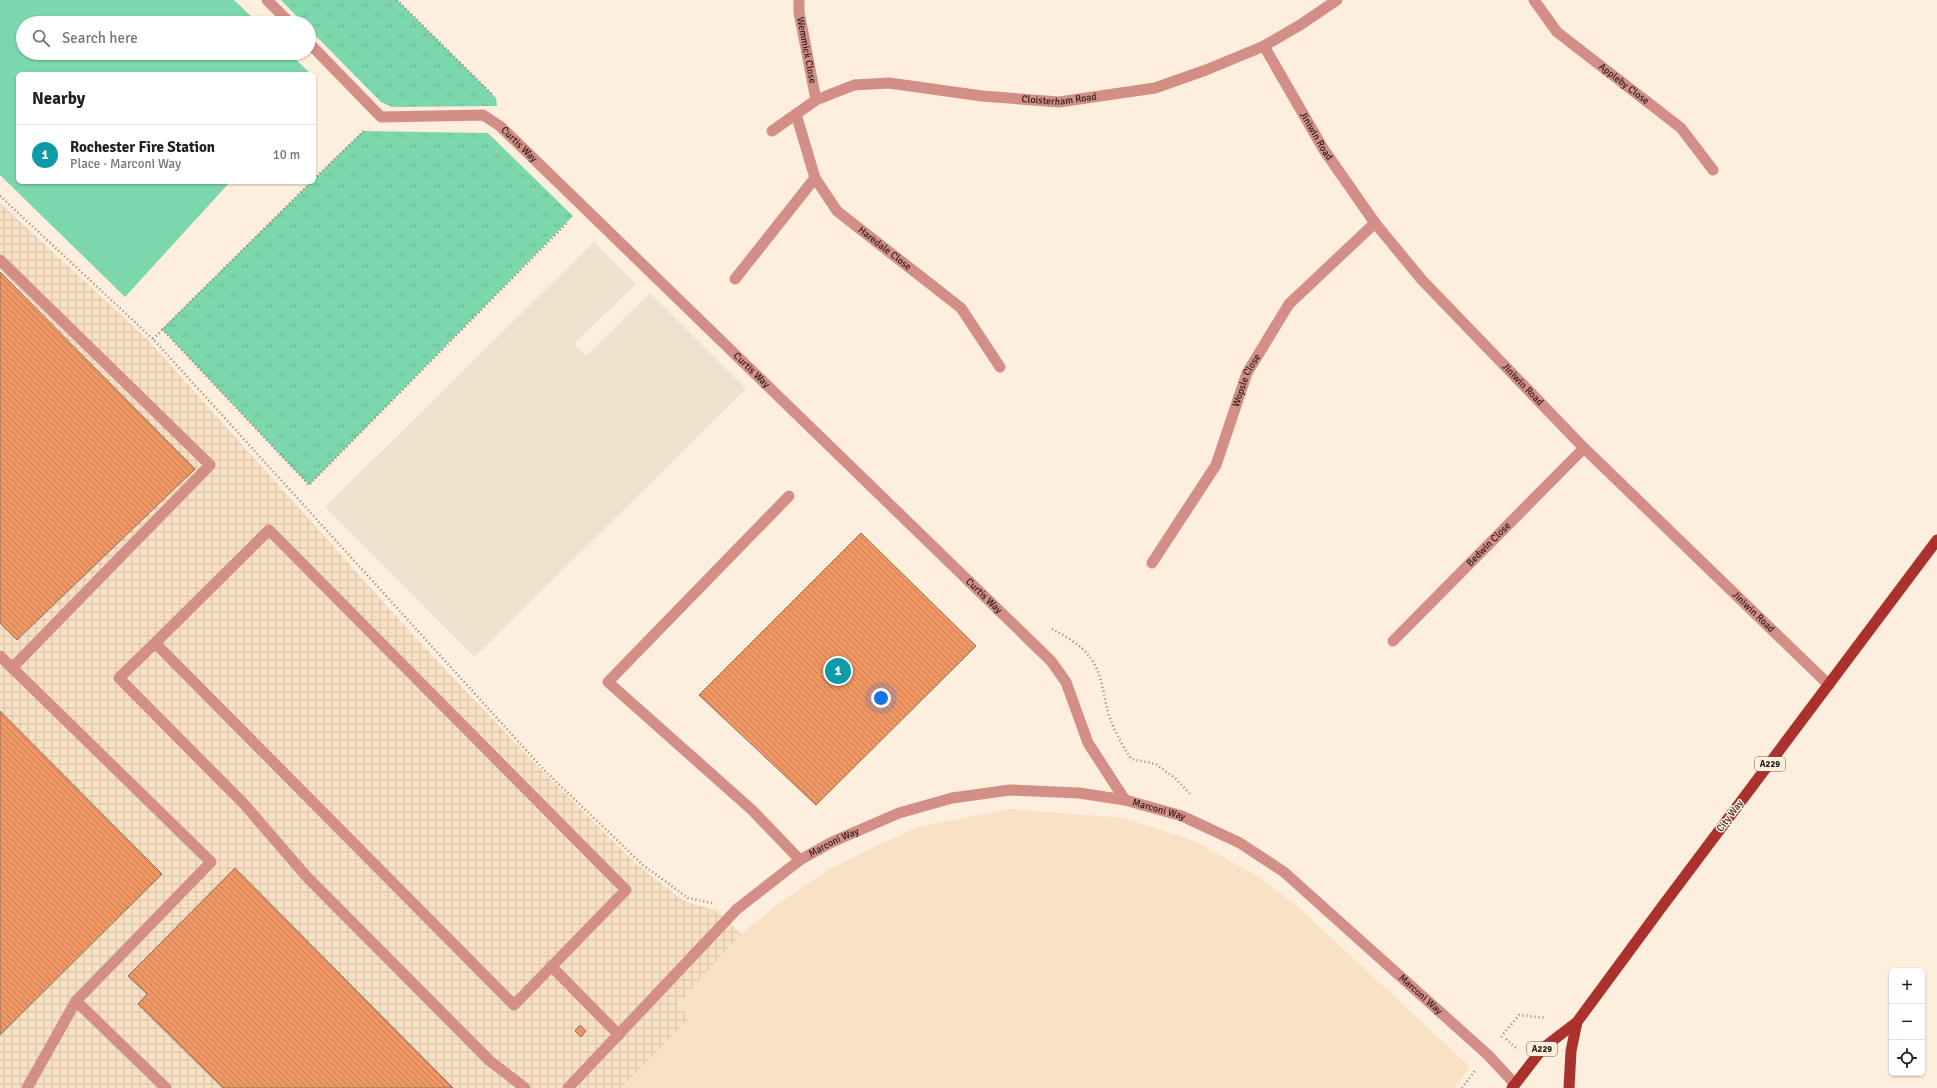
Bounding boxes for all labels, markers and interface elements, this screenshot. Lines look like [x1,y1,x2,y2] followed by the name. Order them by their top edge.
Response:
[16,16,316,60] search box
[794,16,819,84] street label: Wemmick Close
[30,27,52,49] icon: search
[62,29,138,47] text: Search here
[1596,61,1651,107] street label: Appleby Close
[32,88,85,109] text: Nearby
[1021,91,1097,108] street label: Cloisterham Road
[1297,109,1335,163] street label: Jiniwin Road
[498,124,540,165] street label: Curtis Way
[70,138,215,156] text: Rochester Fire Station
[41,147,49,163] text: 1
[273,147,300,163] text: 10 m
[70,156,181,172] text: Place · Marconi Way
[856,224,914,273] street label: Haredale Close
[731,350,772,391] street label: Curtis Way
[1230,352,1263,408] street label: Wopsle Close
[1499,361,1546,408] street label: Jiniwin Road
[1464,520,1513,569] street label: Bedwin Close
[963,576,1005,616] street label: Curtis Way
[1730,589,1777,635] street label: Jiniwin Road
[825,656,851,686] pin: 1
[871,688,891,708] your location
[1755,757,1785,771] road number: A229
[1131,796,1188,823] street label: Marconi Way
[1714,797,1746,834] street label: City Way
[807,825,861,860] street label: Marconi Way
[1889,968,1925,1076] map controls
[1889,968,1925,1004] button: +
[1396,972,1445,1017] street label: Marconi Way
[1889,1004,1925,1040] button: −
[1889,1040,1925,1076] button: locate
[1527,1042,1557,1056] road number: A229

